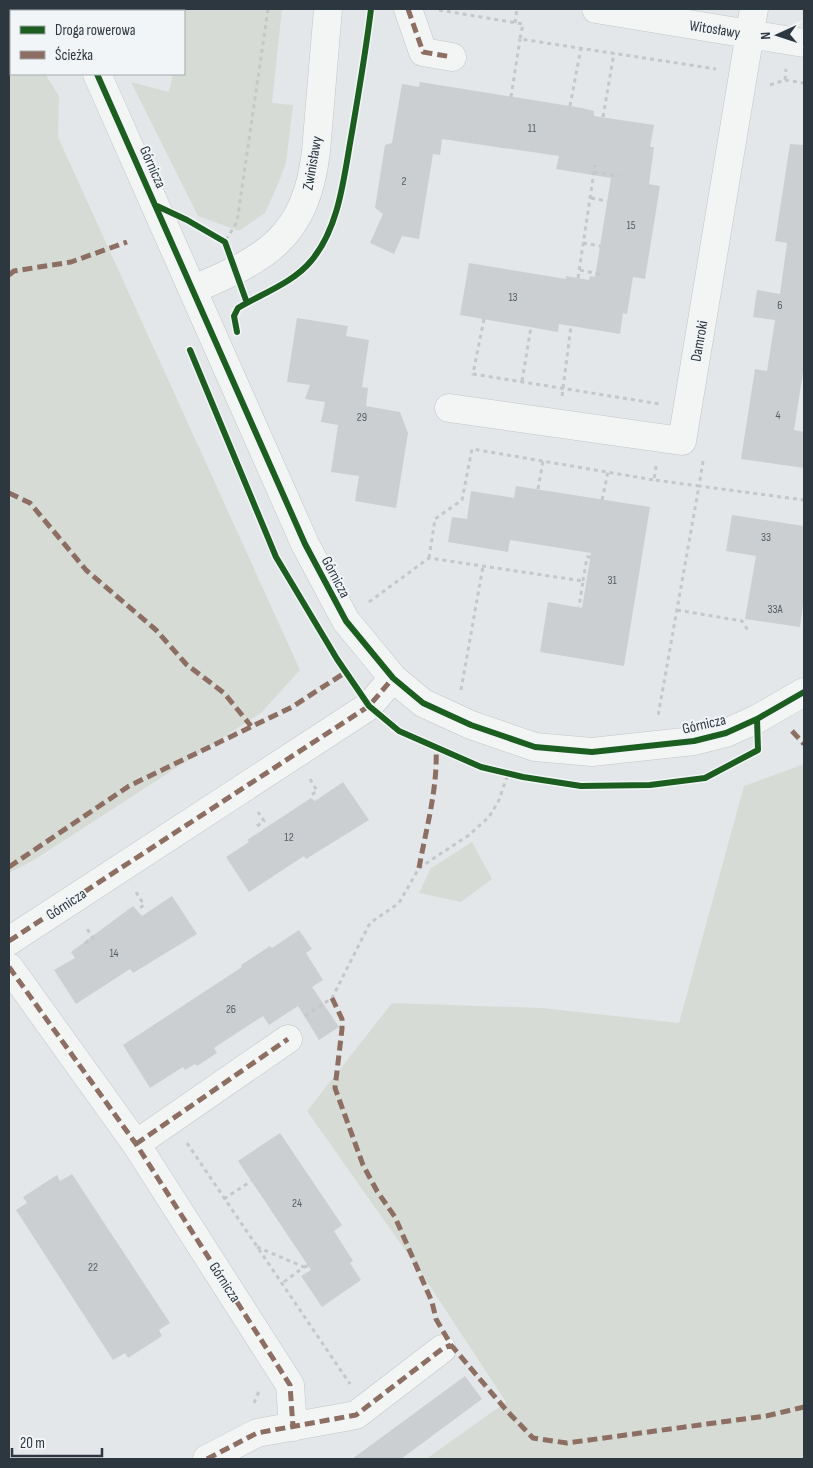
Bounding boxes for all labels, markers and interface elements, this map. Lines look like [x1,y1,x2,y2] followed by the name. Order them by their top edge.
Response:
[10,10,185,75] legend
[753,10,803,60] north arrow
[688,16,742,43] street label: Witosławy
[55,21,136,40] text: Droga rowerowa
[757,31,774,40] text: N
[55,46,93,65] text: Ścieżka
[528,121,537,136] house number: 11
[298,134,327,192] street label: Zwinisławy
[135,143,170,192] street label: Górnicza
[402,174,407,189] house number: 2
[626,218,636,233] house number: 15
[508,290,518,305] house number: 13
[777,298,783,313] house number: 6
[687,319,712,363] street label: Damroki
[775,408,781,423] house number: 4
[357,410,367,425] house number: 29
[761,530,771,545] house number: 33
[317,553,354,601] street label: Górnicza
[607,573,617,588] house number: 31
[767,602,783,617] house number: 33A
[680,710,728,739] street label: Górnicza
[284,830,294,845] house number: 12
[43,884,90,924] street label: Górnicza
[109,946,119,961] house number: 14
[226,1002,236,1017] house number: 26
[292,1196,302,1211] house number: 24
[205,1259,245,1306] street label: Górnicza
[88,1260,98,1275] house number: 22
[12,1426,102,1458] scale bar
[20,1434,45,1453] text: 20 m

